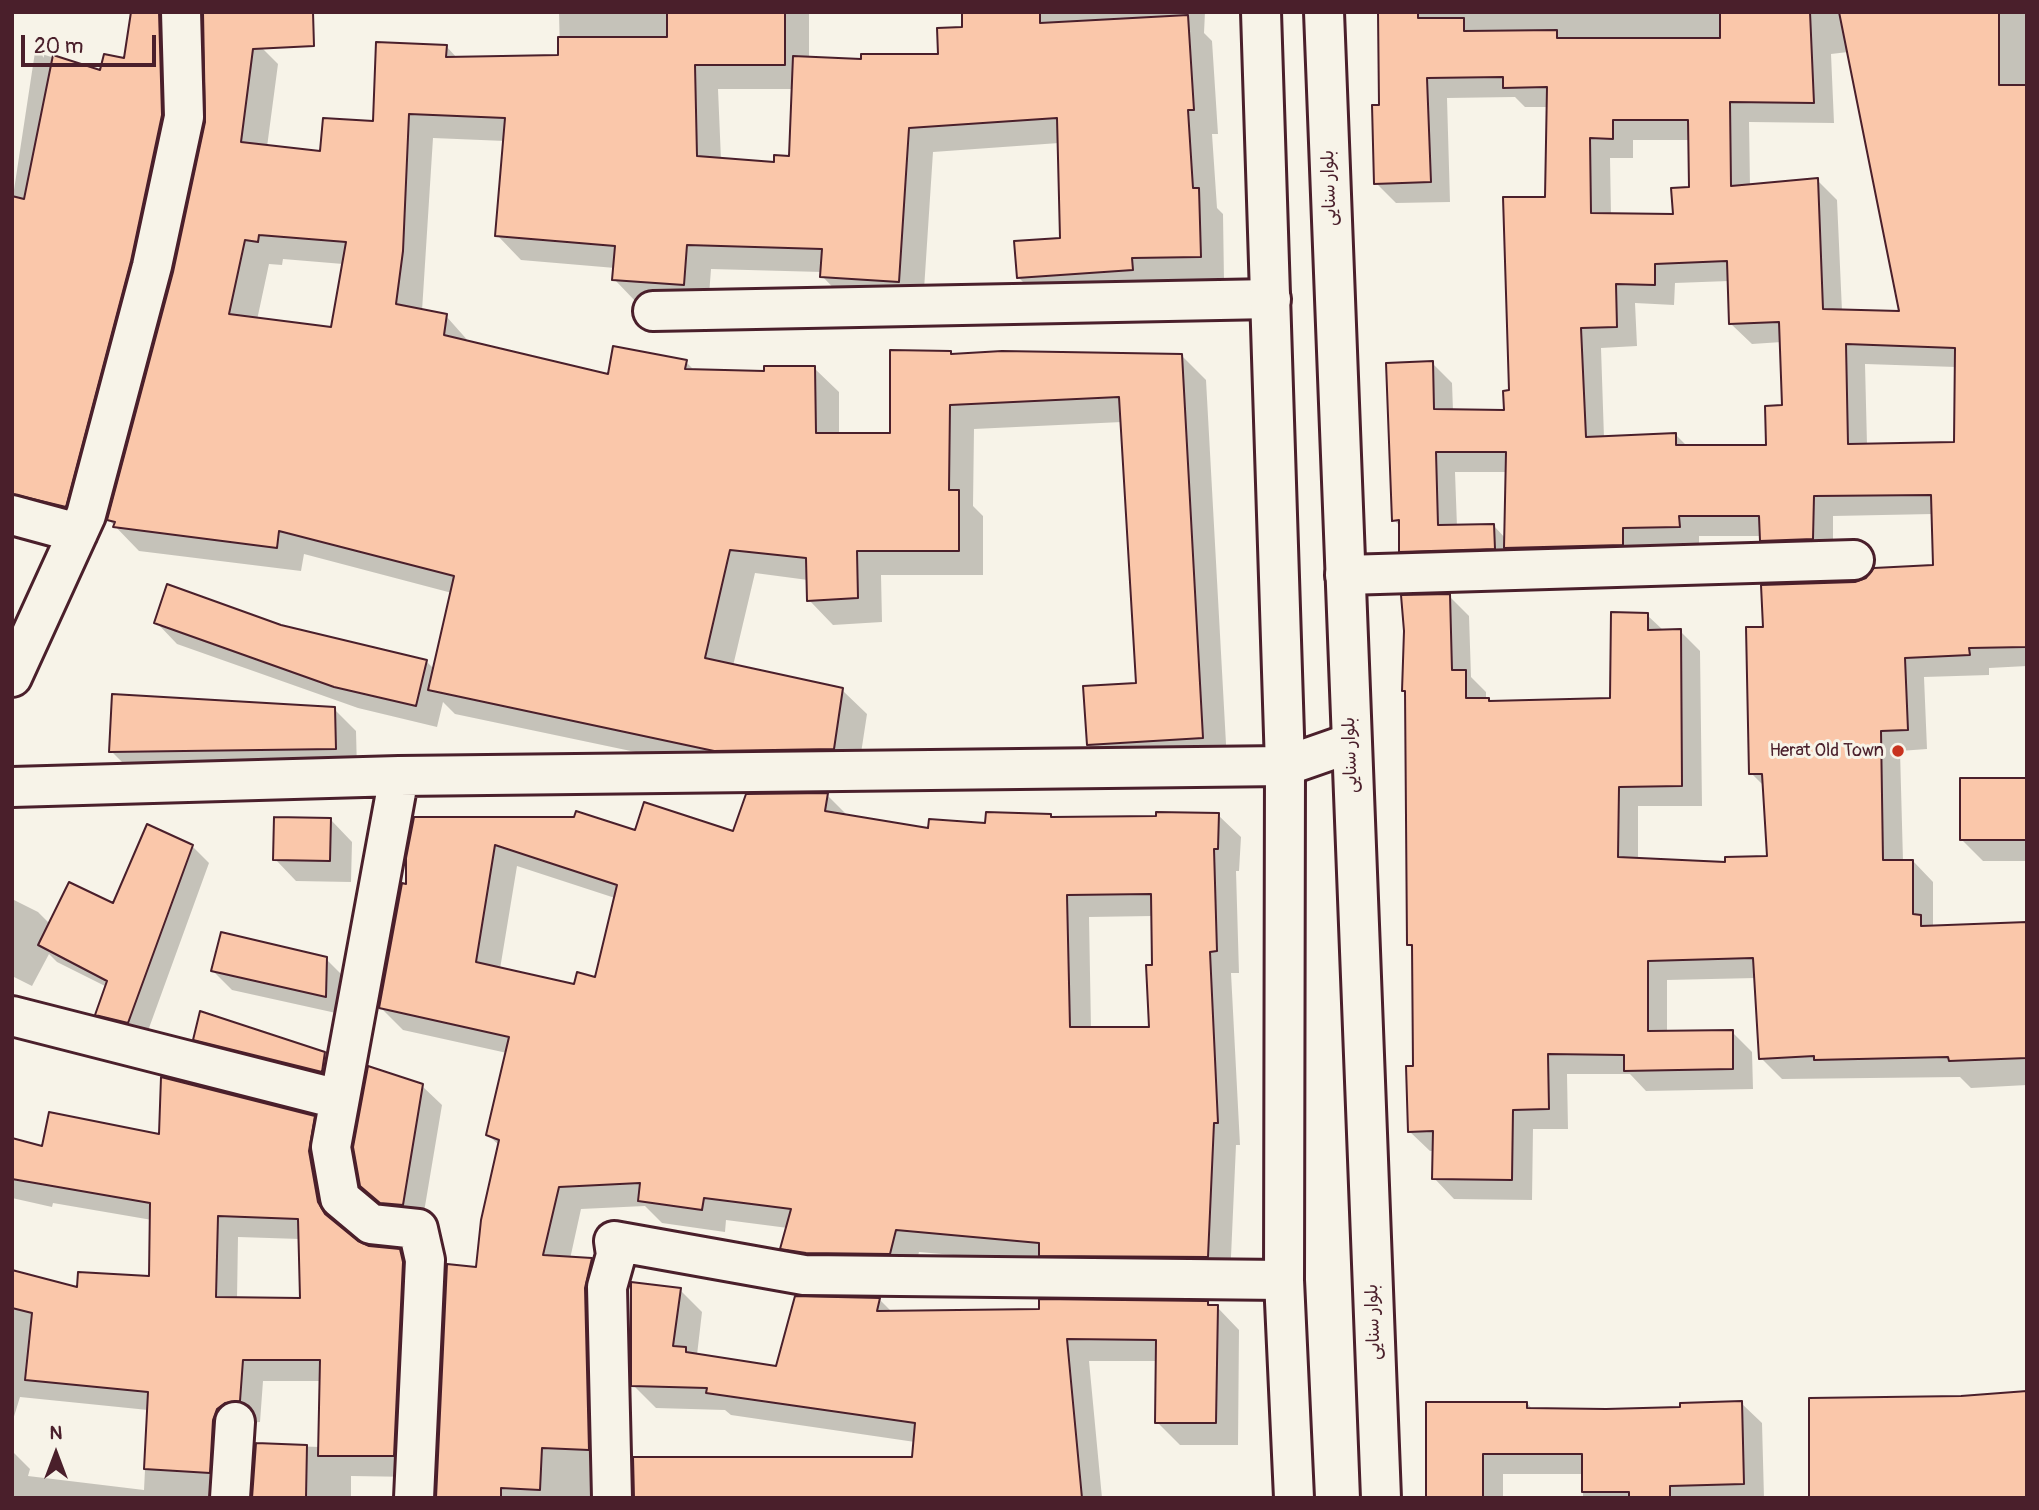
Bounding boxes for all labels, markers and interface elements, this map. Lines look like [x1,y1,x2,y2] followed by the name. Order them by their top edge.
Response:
[24,21,159,65] scale bar
[34,33,83,60] text: 20 m
[1318,150,1342,226] street label: بلوار سنایی
[1339,717,1363,793] street label: بلوار سنایی
[1770,740,1884,762] place label: Herat Old Town
[1890,743,1906,759] marker: Herat Old Town
[1362,1284,1386,1360] street label: بلوار سنایی
[21,1419,91,1489] north arrow
[50,1421,62,1445] text: N

